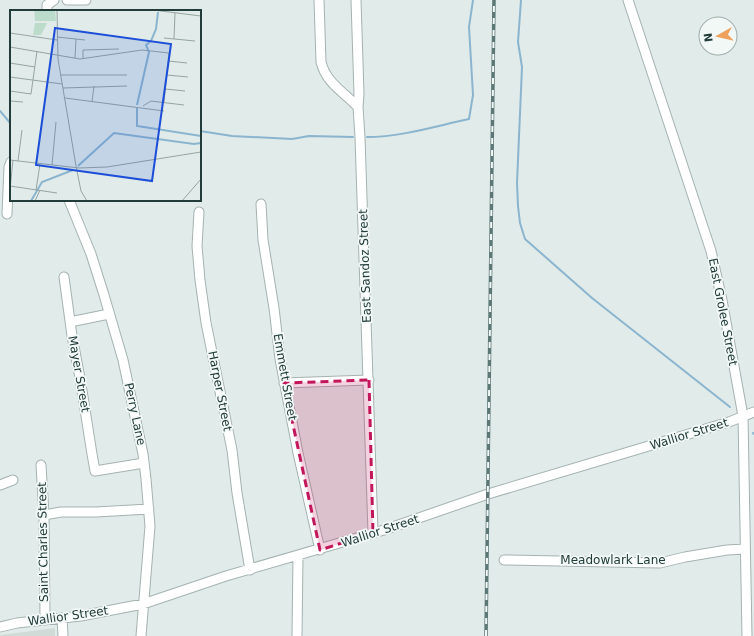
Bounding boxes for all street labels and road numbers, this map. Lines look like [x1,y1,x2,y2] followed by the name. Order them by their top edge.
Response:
[356,209,374,323] street label: East Sandoz Street
[706,257,740,367] street label: East Grolee Street
[270,332,300,422] street label: Emmett Street
[65,335,93,414] street label: Mayer Street
[205,350,235,433] street label: Harper Street
[122,381,148,447] street label: Perry Lane
[648,415,730,453] street label: Wallior Street
[35,482,51,602] street label: Saint Charles Street
[339,512,421,550] street label: Wallior Street
[560,553,666,567] street label: Meadowlark Lane
[27,603,109,629] street label: Wallior Street

